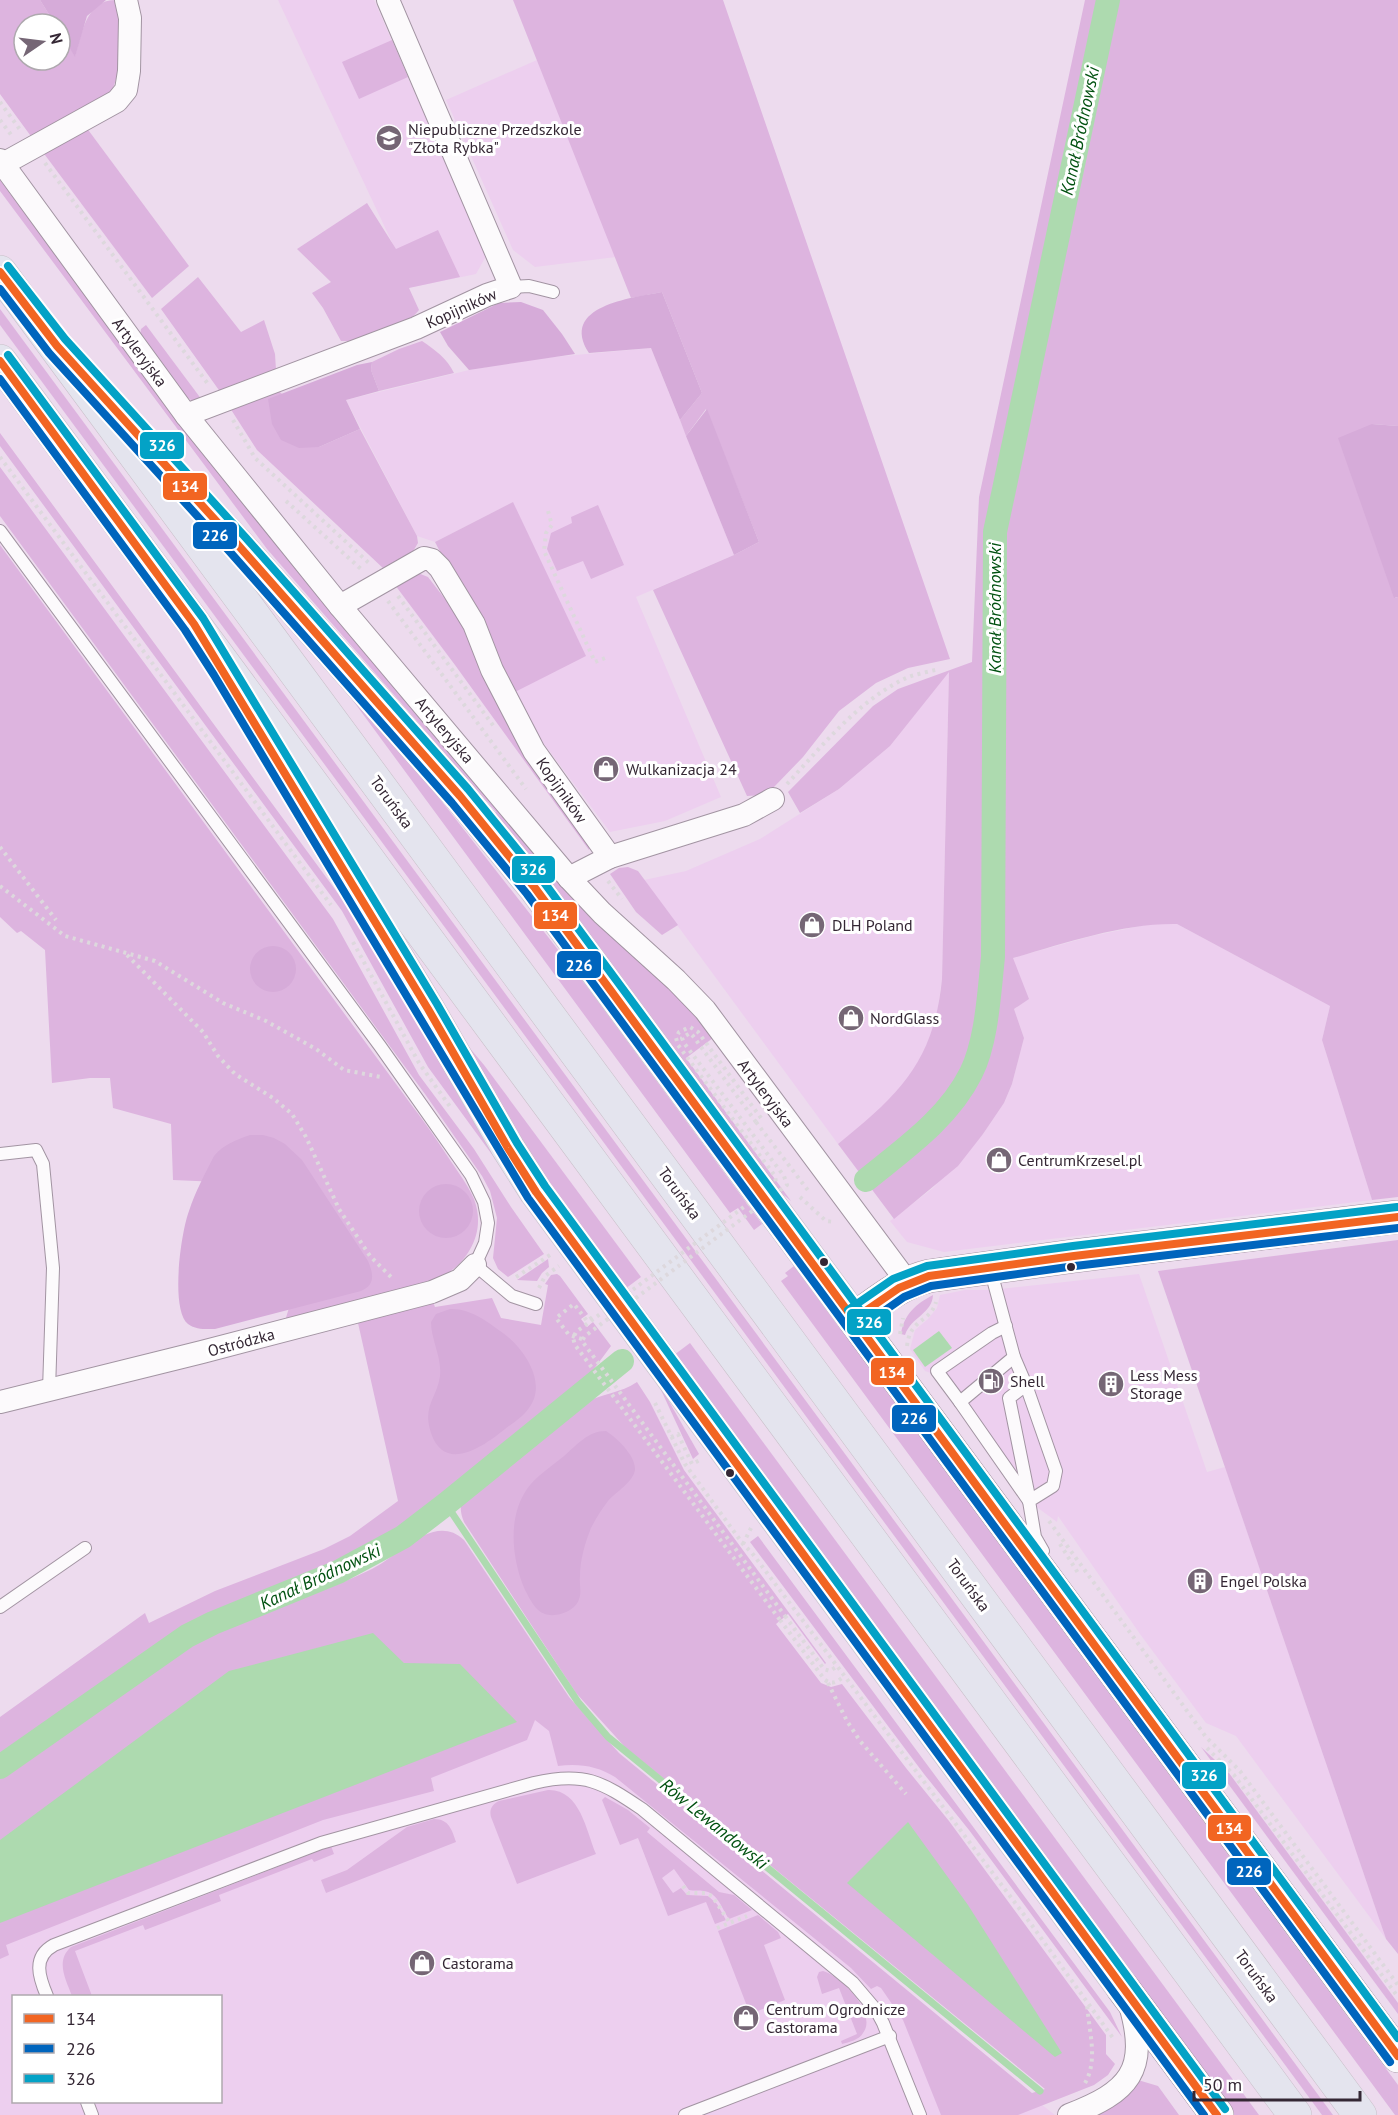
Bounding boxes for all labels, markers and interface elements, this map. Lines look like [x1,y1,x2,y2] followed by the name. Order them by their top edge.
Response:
[12,12,72,72] north arrow
[46,31,68,46] text: N
[1055,63,1105,197] water label: Kanał Bródnowski
[408,119,582,157] place label: Niepubliczne Przedszkole "Złota Rybka"
[374,123,404,153] school or university icon: Niepubliczne Przedszkole "Złota Rybka"
[422,283,500,332] street label: Kopijników
[108,314,172,390] street label: Artyleryjska
[139,431,185,460] line badge: 326
[148,435,176,455] text: 326
[162,472,208,501] line badge: 134
[171,476,199,496] text: 134
[192,521,238,550] line badge: 226
[201,525,229,545] text: 226
[983,541,1006,674] water label: Kanał Bródnowski
[411,693,479,767] street label: Artyleryjska
[532,753,592,827] street label: Kopijników
[591,754,621,784] shop icon: Wulkanizacja 24
[626,759,737,779] place label: Wulkanizacja 24
[366,772,418,832] street label: Toruńska
[511,855,556,884] line badge: 326
[519,859,547,879] text: 326
[533,901,578,930] line badge: 134
[541,905,569,925] text: 134
[797,910,827,940] shop icon: DLH Poland
[832,915,913,935] place label: DLH Poland
[556,950,602,979] line badge: 226
[565,955,593,975] text: 226
[836,1003,866,1033] shop icon: NordGlass
[870,1008,940,1028] place label: NordGlass
[734,1055,798,1131] street label: Artyleryjska
[984,1145,1014,1175] shop icon: CentrumKrzesel.pl
[1018,1150,1142,1170] place label: CentrumKrzesel.pl
[654,1163,706,1223] street label: Toruńska
[818,1256,830,1268] unlabelled marker
[1065,1261,1077,1273] unlabelled marker
[846,1308,892,1336] line badge: 326
[855,1312,883,1332] text: 326
[205,1323,277,1361] street label: Ostródzka
[870,1357,915,1386] line badge: 134
[878,1362,906,1382] text: 134
[1130,1365,1198,1403] place label: Less Mess Storage
[976,1366,1006,1396] fuel station icon: Shell
[1096,1369,1126,1399] building icon: Less Mess Storage
[1010,1371,1045,1391] place label: Shell
[891,1404,937,1433] line badge: 226
[900,1408,928,1428] text: 226
[724,1467,736,1479] unlabelled marker
[256,1538,385,1615] water label: Kanał Bródnowski
[943,1555,995,1615] street label: Toruńska
[1185,1566,1215,1596] building icon: Engel Polska
[1220,1571,1307,1591] place label: Engel Polska
[1181,1761,1227,1790] line badge: 326
[1190,1765,1218,1785] text: 326
[656,1773,774,1875] water label: Rów Lewandowski
[1207,1814,1252,1842] line badge: 134
[1215,1818,1243,1838] text: 134
[1226,1857,1272,1886] line badge: 226
[1235,1861,1263,1881] text: 226
[1231,1946,1283,2006] street label: Toruńska
[407,1948,437,1978] shop icon: Castorama
[442,1953,514,1973] place label: Castorama
[12,1995,222,2103] legend
[766,1999,905,2037] place label: Centrum Ogrodnicze Castorama
[731,2003,761,2033] shop icon: Centrum Ogrodnicze Castorama
[66,2007,96,2030] text: 134
[66,2037,95,2060] text: 226
[1194,2064,1360,2102] scale bar
[66,2067,95,2090] text: 326
[1203,2073,1242,2096] text: 50 m

